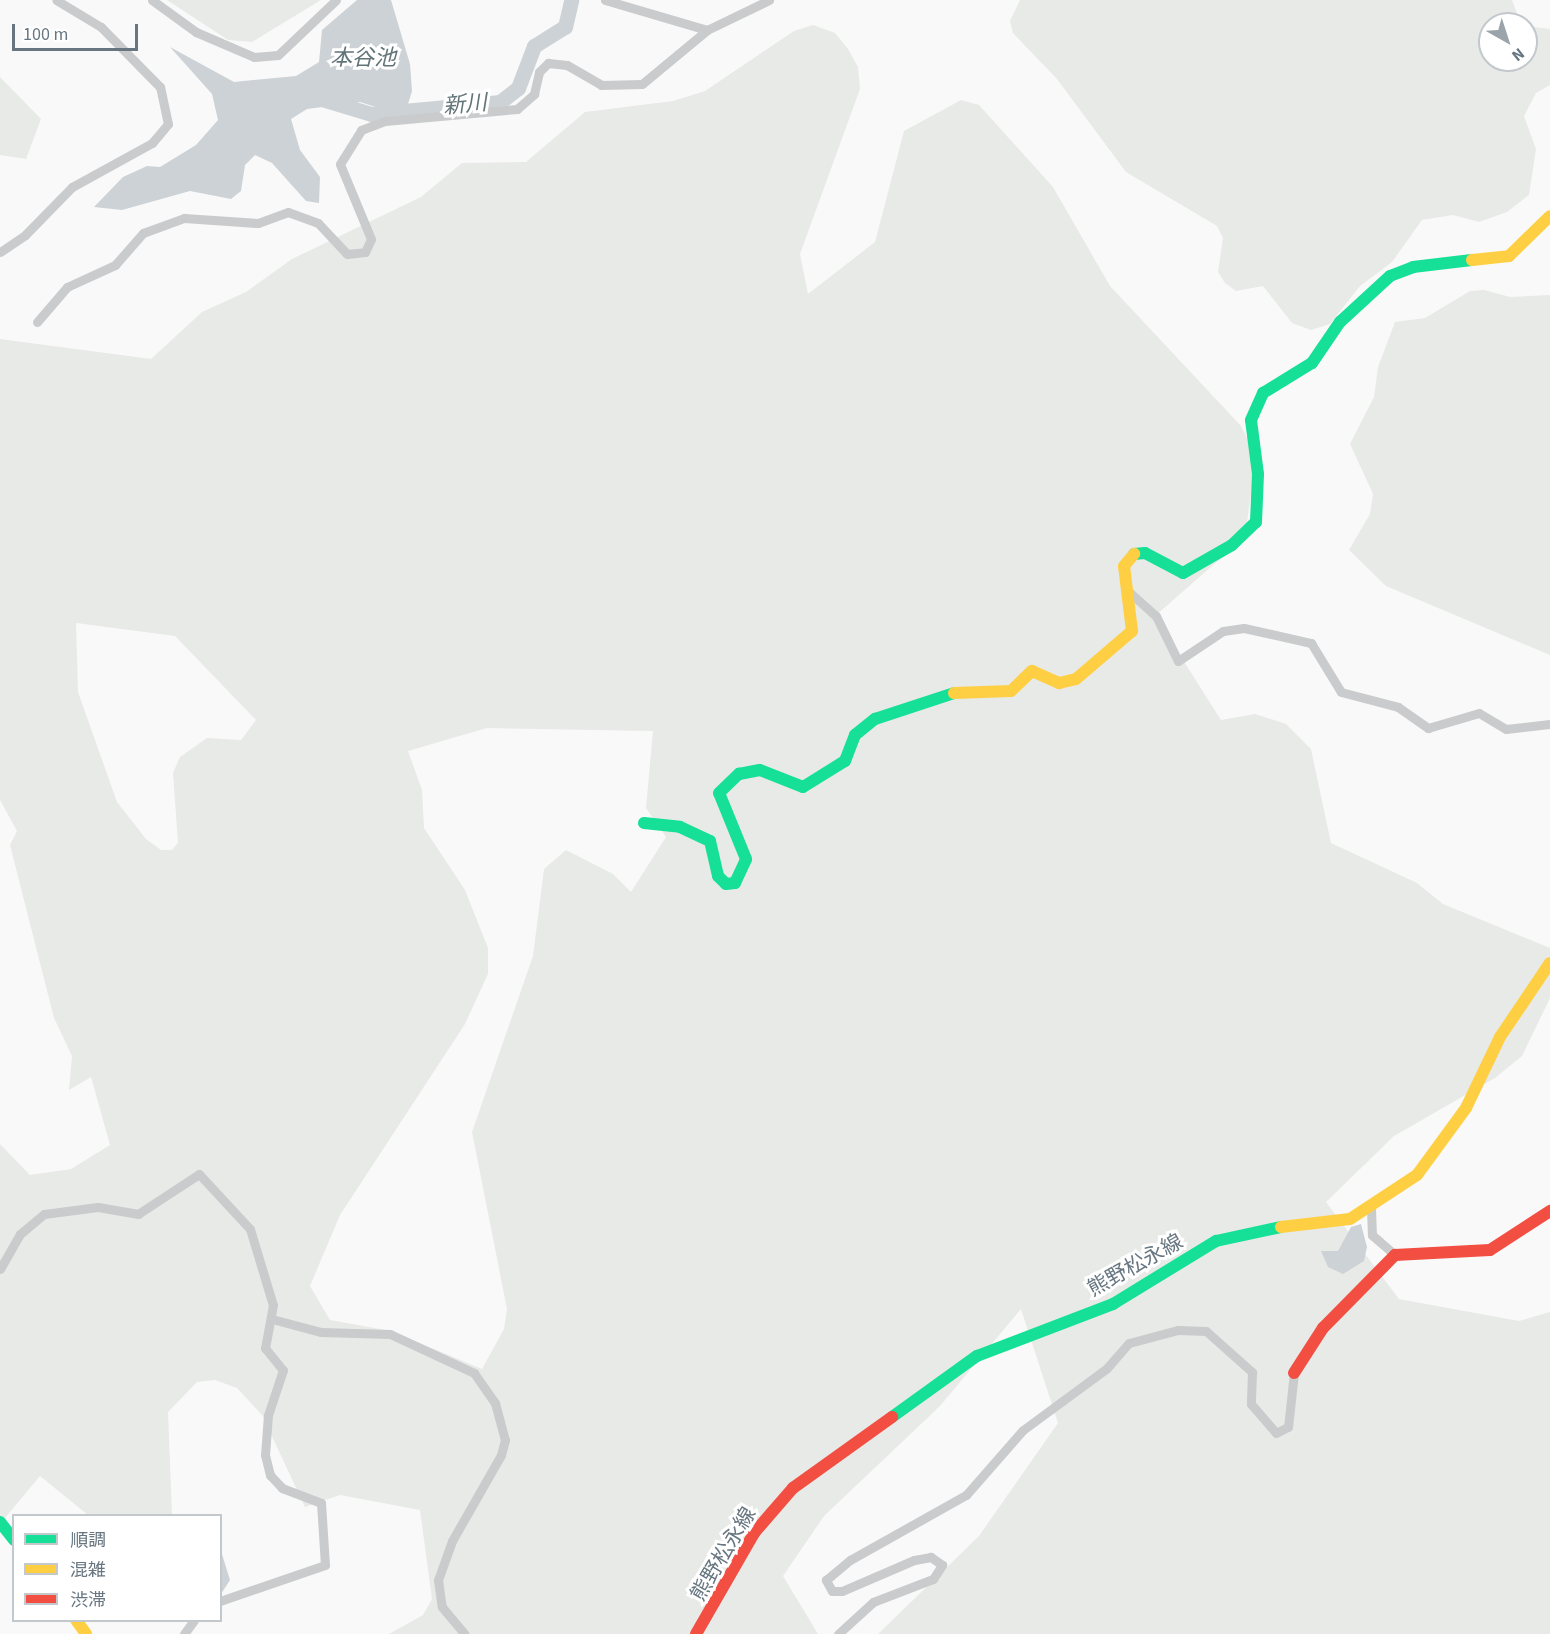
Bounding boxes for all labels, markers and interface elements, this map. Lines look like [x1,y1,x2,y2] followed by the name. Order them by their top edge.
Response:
[15,12,141,50] scale bar
[1478,12,1538,72] north arrow
[23,22,68,47] text: 100 m
[1507,43,1529,66] text: N
[330,46,396,72] water label: 本谷池
[442,90,488,120] water label: 新川
[1083,1229,1187,1301] street label: 熊野松永線
[685,1503,761,1605] street label: 熊野松永線
[12,1514,222,1622] legend
[70,1528,106,1553] text: 順調
[70,1558,106,1583] text: 混雑
[70,1588,106,1613] text: 渋滞

